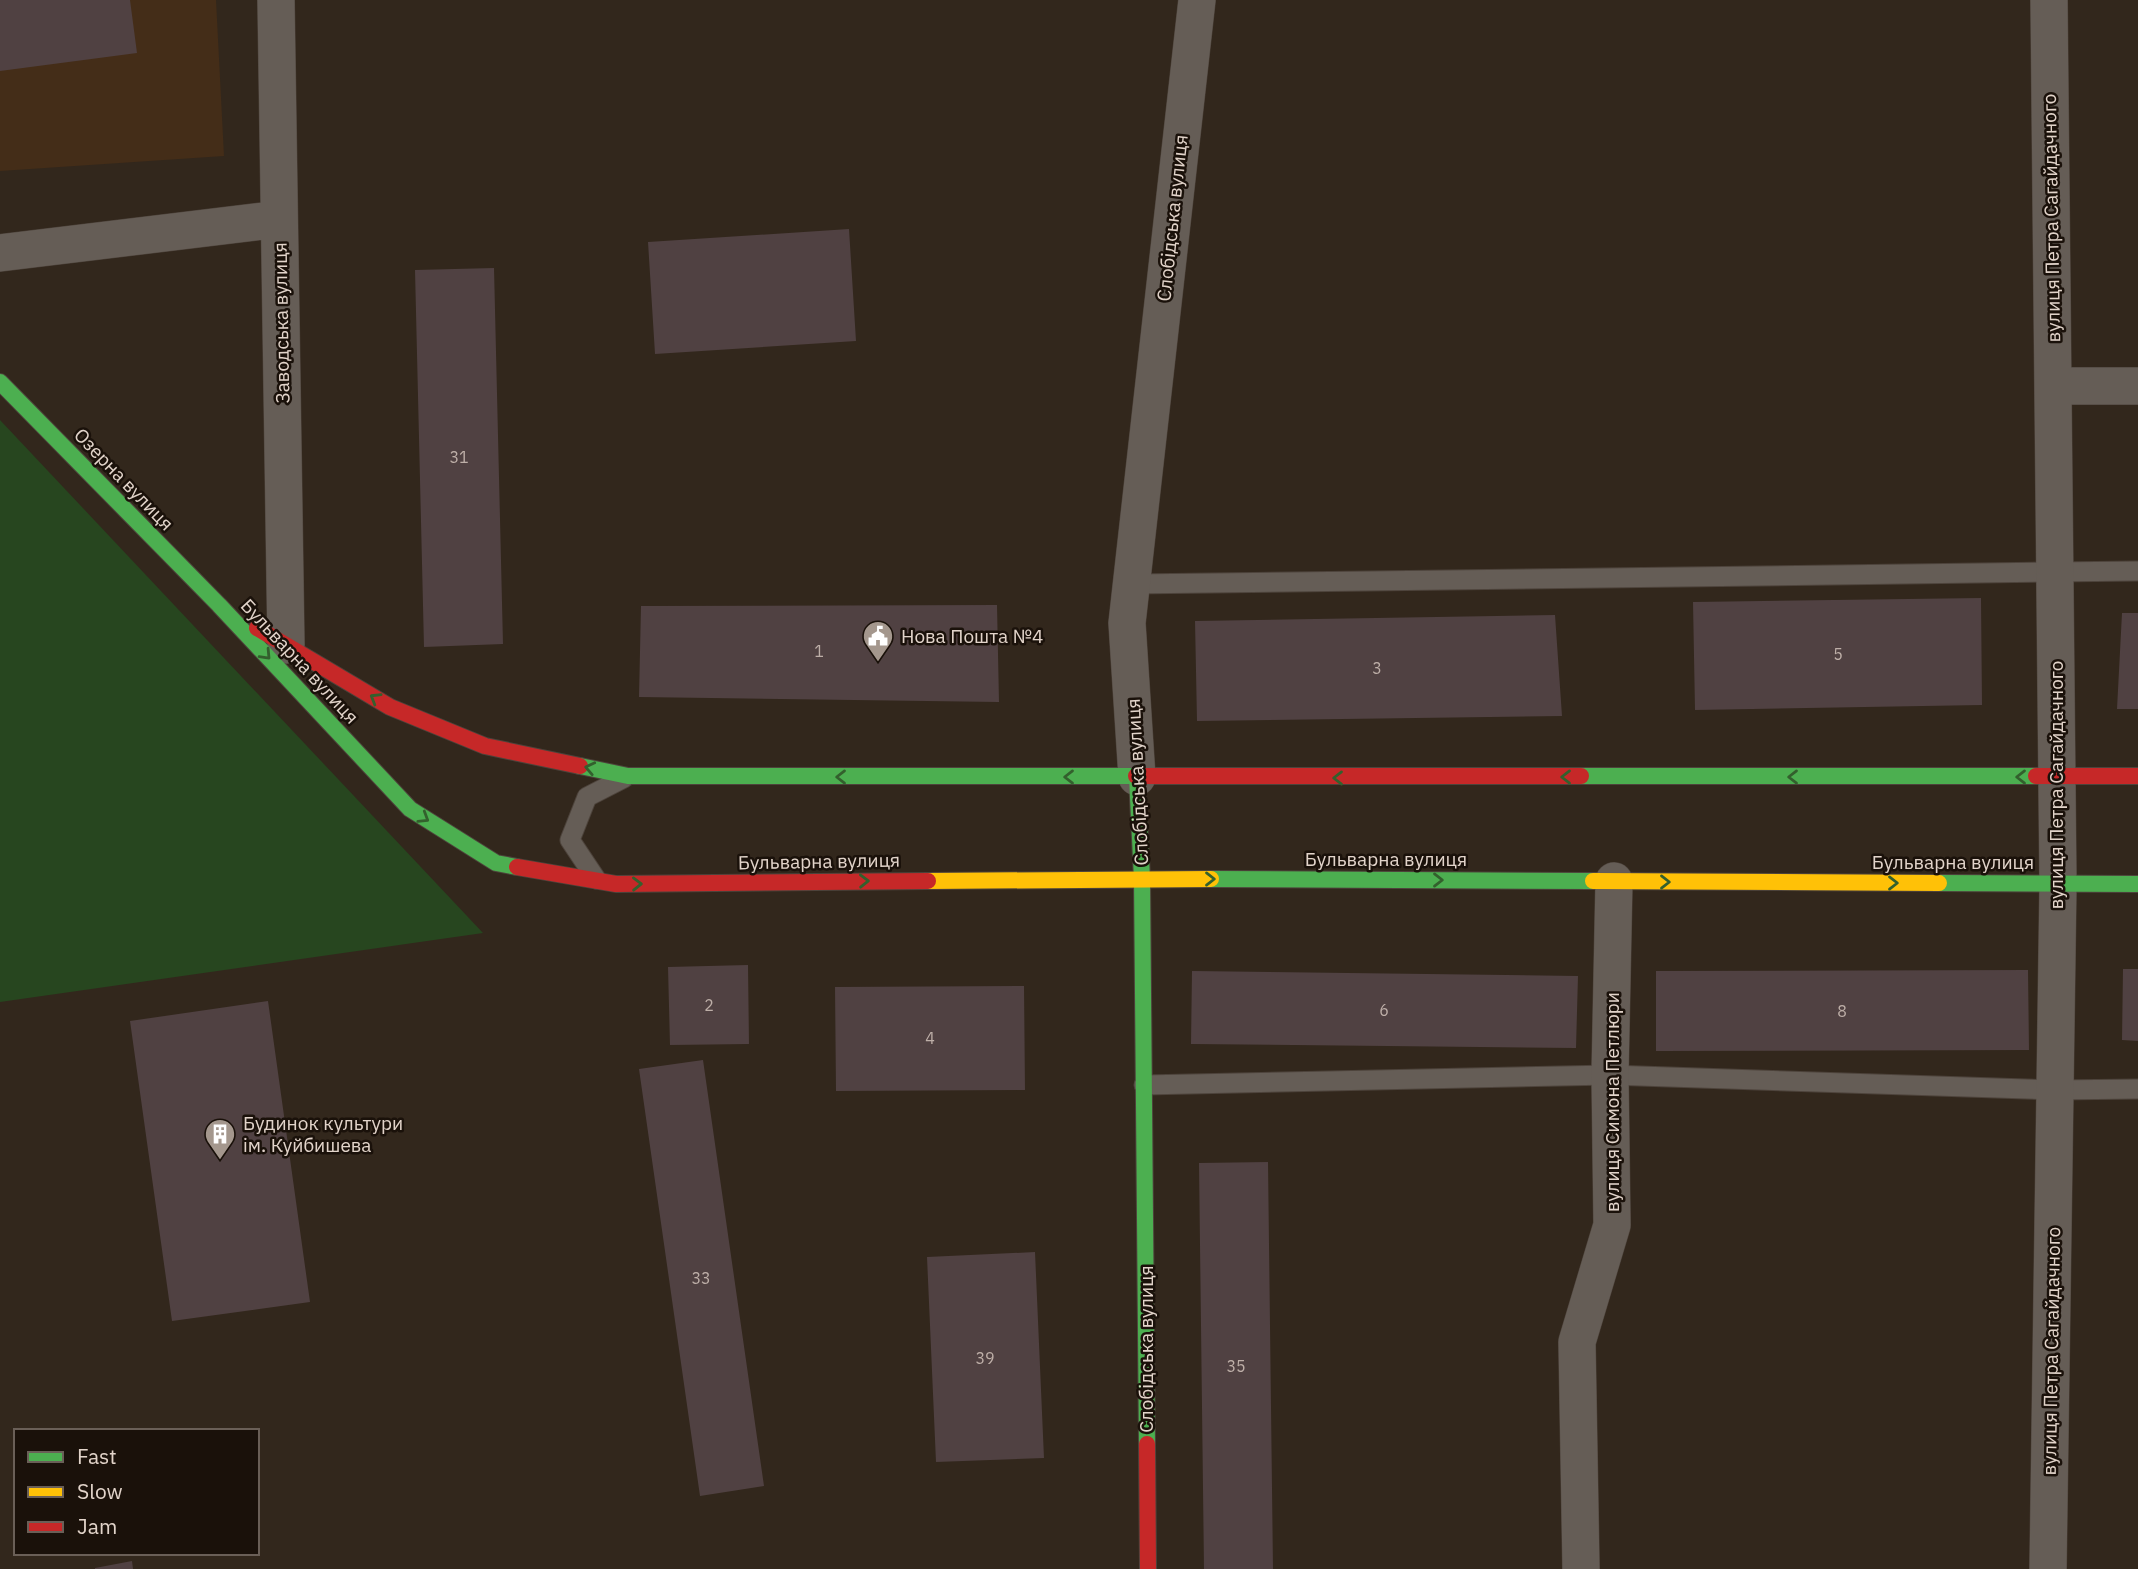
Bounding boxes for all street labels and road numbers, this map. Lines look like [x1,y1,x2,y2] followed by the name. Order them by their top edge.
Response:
[2037,93,2065,343] street label: вулиця Петра Сагайдачного
[1151,133,1193,303] street label: Слобідська вулиця
[268,242,294,404] street label: Заводська вулиця
[69,423,179,535] street label: Озерна вулиця
[236,593,364,729] street label: Бульварна вулиця
[2044,661,2068,909] street label: вулиця Петра Сагайдачного
[1121,698,1153,866] street label: Слобідська вулиця
[1305,847,1467,871] street label: Бульварна вулиця
[738,848,900,874] street label: Бульварна вулиця
[1872,850,2034,874] street label: Бульварна вулиця
[1600,992,1624,1212] street label: вулиця Симона Петлюри
[2037,1226,2065,1476] street label: вулиця Петра Сагайдачного
[1134,1265,1158,1433] street label: Слобідська вулиця

